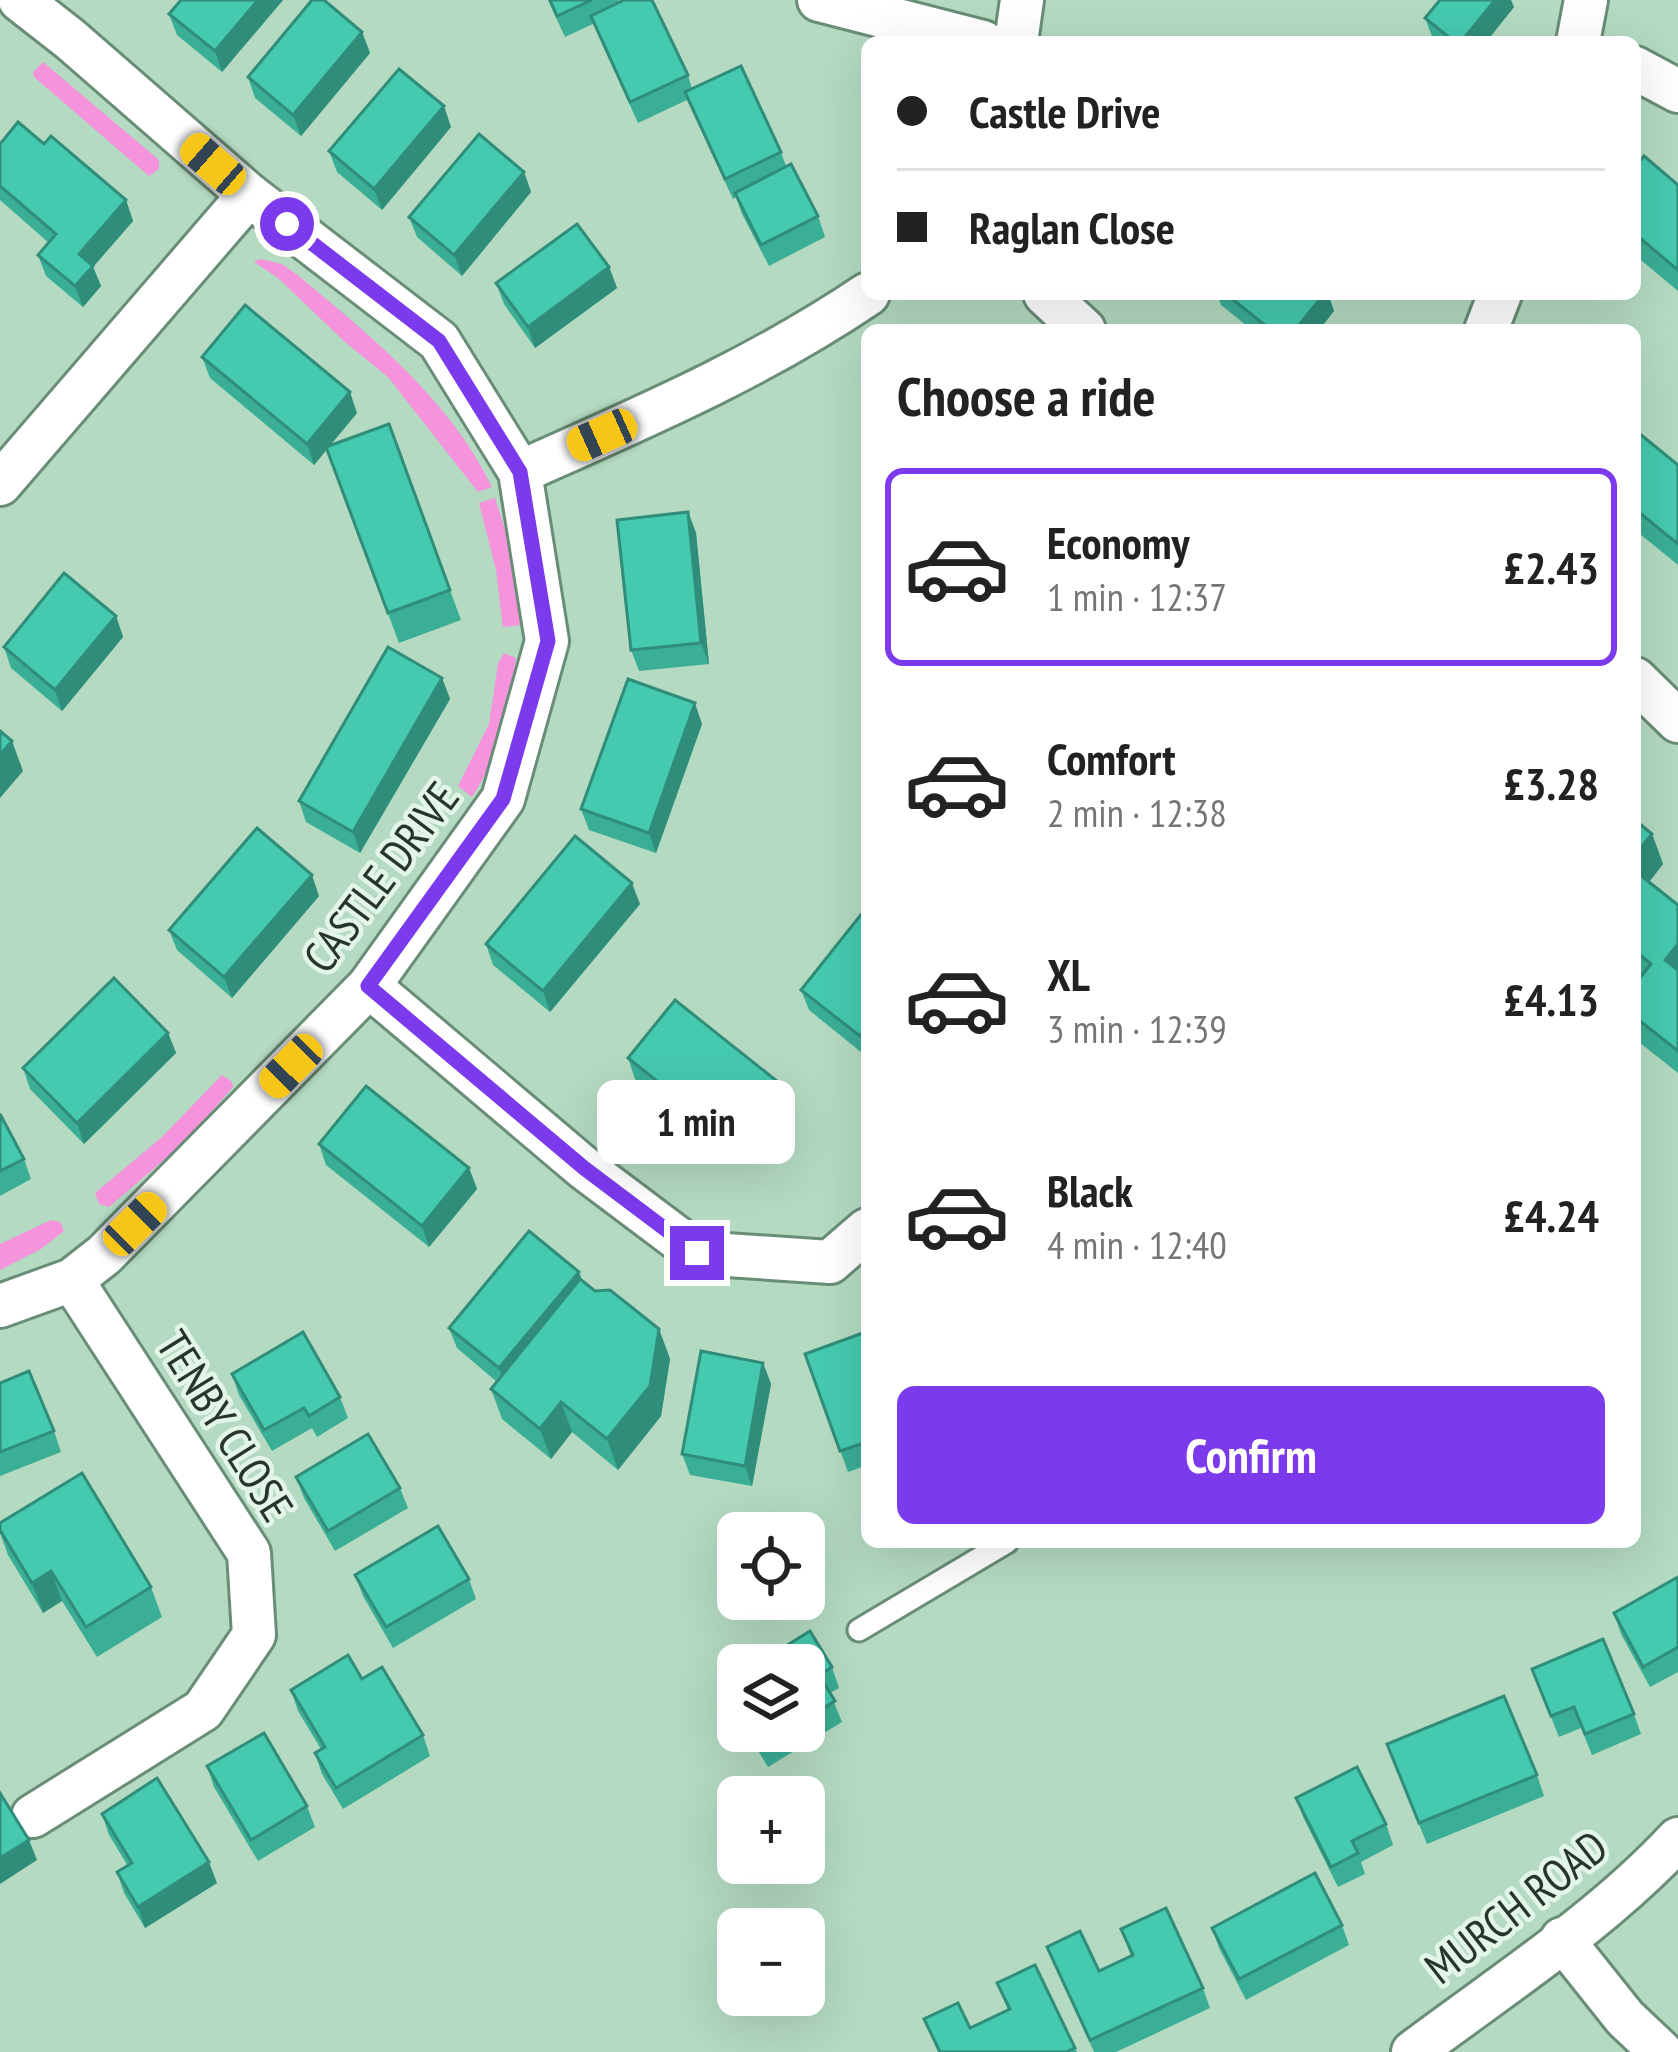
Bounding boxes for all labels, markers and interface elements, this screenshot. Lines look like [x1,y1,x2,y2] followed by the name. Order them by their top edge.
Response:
[969,82,1160,140] text: Castle Drive
[174,127,252,201] car
[260,197,314,251] route start
[969,198,1175,256] text: Raglan Close
[897,361,1156,431] text: Choose a ride
[562,404,642,466] car
[903,513,1011,621] icon: car
[1047,513,1190,571] text: Economy
[1503,538,1599,596] text: £2.43
[1047,571,1227,622] text: 1 min · 12:37
[903,729,1011,837] icon: car
[1047,729,1176,787] text: Comfort
[1503,754,1599,812] text: £3.28
[290,770,471,983] street label: CASTLE DRIVE
[1047,787,1227,838] text: 2 min · 12:38
[903,945,1011,1053] icon: car
[1047,945,1090,1003] text: XL
[1503,970,1599,1028] text: £4.13
[1047,1003,1227,1054] text: 3 min · 12:39
[253,1028,329,1104] car
[598,1079,796,1163] callout: 1 min
[657,1096,735,1147] text: 1 min
[903,1161,1011,1269] icon: car
[1047,1161,1133,1219] text: Black
[97,1186,173,1262] car
[1503,1186,1599,1244] text: £4.24
[1047,1219,1227,1270] text: 4 min · 12:40
[670,1226,724,1280] route end
[145,1319,307,1532] street label: TENBY CLOSE
[897,1386,1605,1524] button: Confirm
[717,1512,825,2016] map controls
[717,1512,825,1620] button: locate
[717,1644,825,1752] button: layers
[717,1776,825,1884] button: +
[1413,1817,1618,1995] street label: MURCH ROAD
[717,1908,825,2016] button: −

